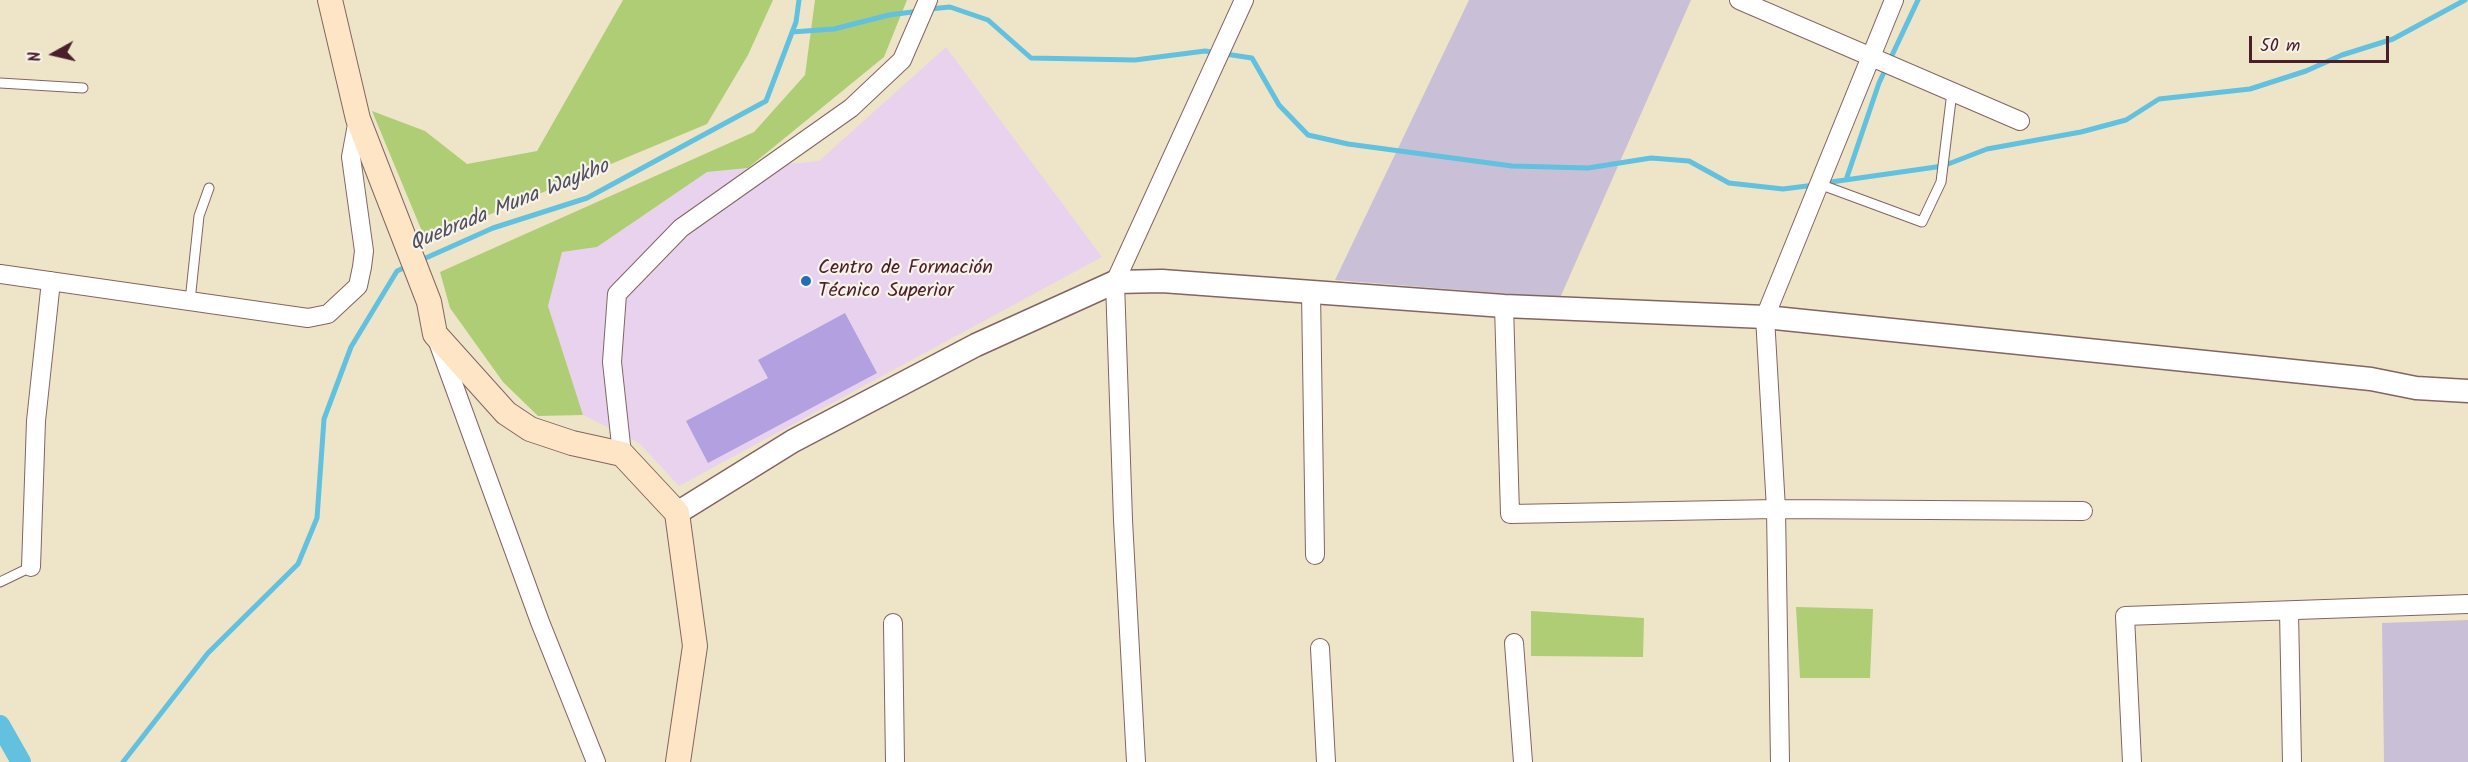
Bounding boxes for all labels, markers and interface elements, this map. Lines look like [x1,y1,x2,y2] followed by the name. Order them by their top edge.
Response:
[24,24,84,84] north arrow
[2252,24,2392,62] scale bar
[2260,32,2300,61] text: 50 m
[23,50,49,63] text: N
[407,156,613,258] water label: Quebrada Muna Waykho
[818,258,993,305] place label: Centro de Formación Técnico Superior
[799,274,813,288] marker: Centro de Formación Técnico Superior

